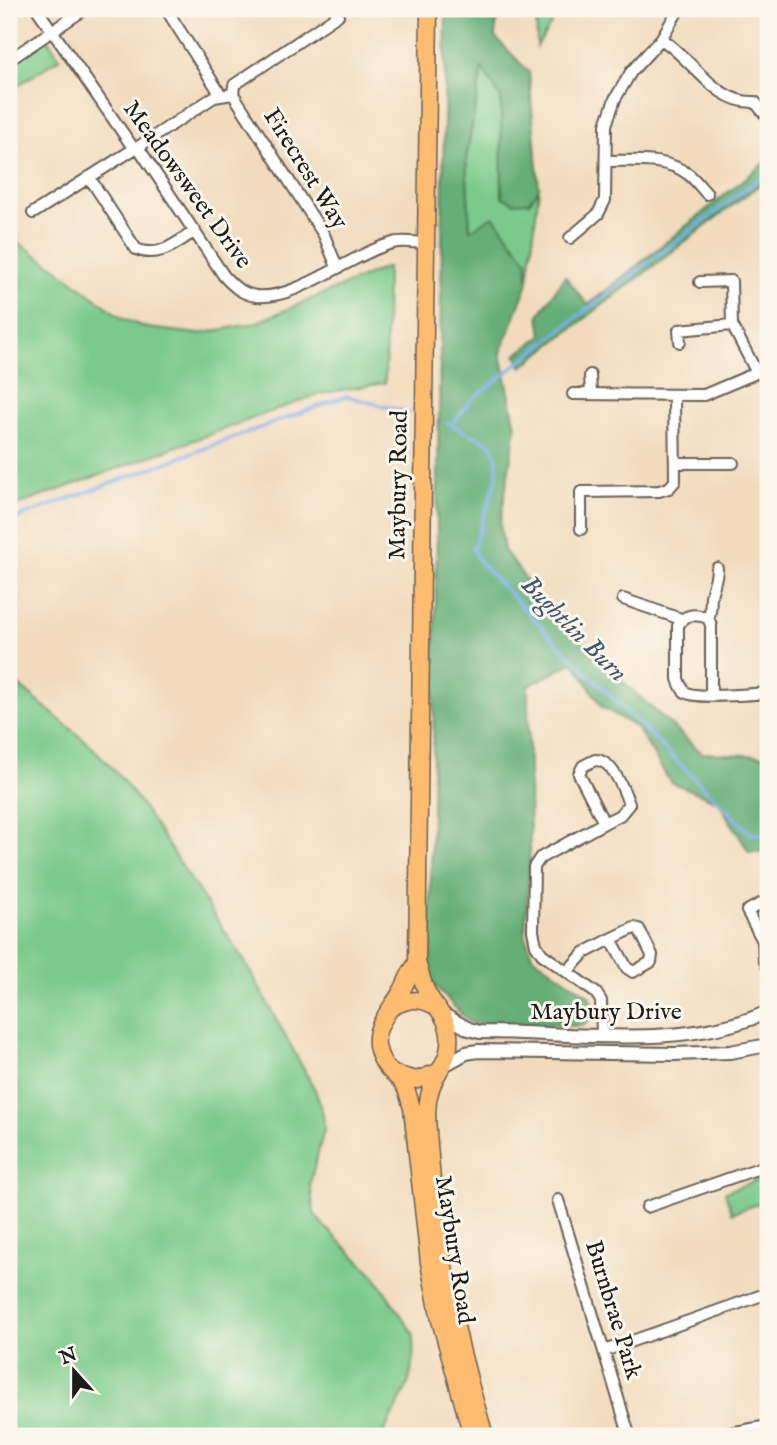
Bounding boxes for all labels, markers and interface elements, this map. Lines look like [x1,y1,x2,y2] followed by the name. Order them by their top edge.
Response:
[116,95,258,275] street label: Meadowsweet Drive
[256,103,355,235] street label: Firecrest Way
[382,410,416,560] street label: Maybury Road
[513,569,634,690] water label: Bughtlin Burn
[530,997,682,1028] street label: Maybury Drive
[427,1174,481,1327] street label: Maybury Road
[577,1237,649,1383] street label: Burnbrae Park
[38,1336,108,1406] north arrow
[56,1343,81,1372] text: N

